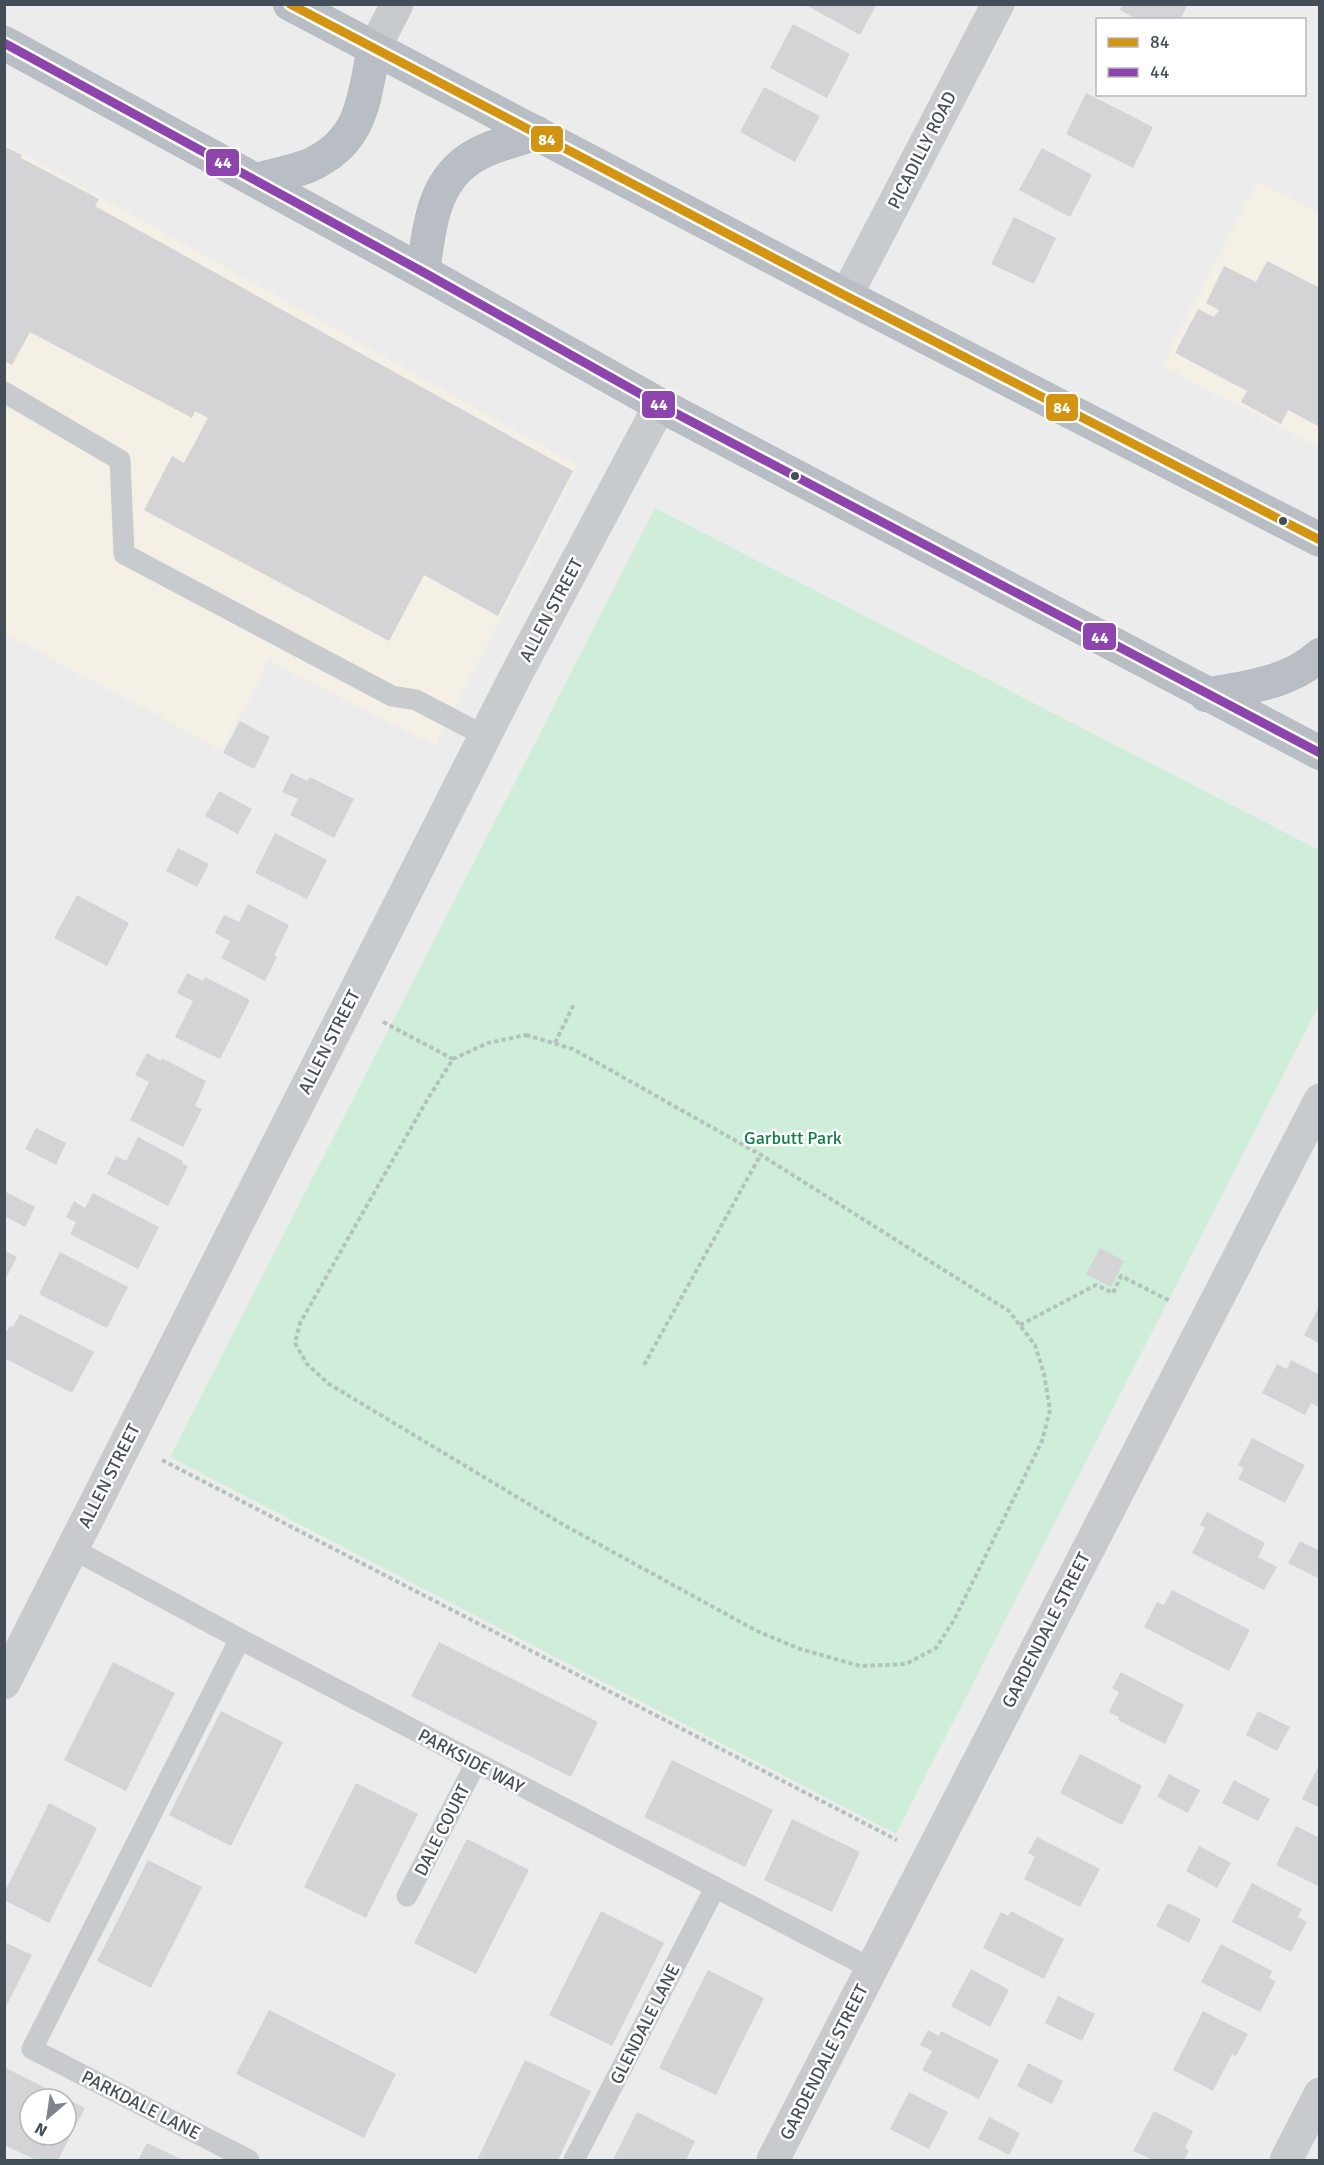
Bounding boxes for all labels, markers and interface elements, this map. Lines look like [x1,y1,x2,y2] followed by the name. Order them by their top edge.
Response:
[1096,18,1306,96] legend
[1150,31,1170,53] text: 84
[1150,61,1170,83] text: 44
[883,88,961,212] street label: PICADILLY ROAD
[530,125,564,153] line badge: 84
[538,130,556,150] text: 84
[205,148,240,177] line badge: 44
[214,153,232,173] text: 44
[641,390,676,419] line badge: 44
[1045,393,1079,422] line badge: 84
[650,395,668,415] text: 44
[1053,398,1071,418] text: 84
[789,470,801,482] unlabelled marker
[1277,515,1289,527] unlabelled marker
[514,554,588,666] street label: ALLEN STREET
[1082,622,1117,651] line badge: 44
[1091,628,1109,648] text: 44
[293,986,365,1098] street label: ALLEN STREET
[744,1127,842,1149] park label: Garbutt Park
[73,1420,145,1532] street label: ALLEN STREET
[997,1548,1095,1711] street label: GARDENDALE STREET
[414,1724,528,1798] street label: PARKSIDE WAY
[410,1780,475,1879] street label: DALE COURT
[605,1960,685,2088] street label: GLENDALE LANE
[775,1980,873,2143] street label: GARDENDALE STREET
[78,2066,204,2144] street label: PARKDALE LANE
[18,2087,78,2147] north arrow
[31,2118,51,2141] text: N

